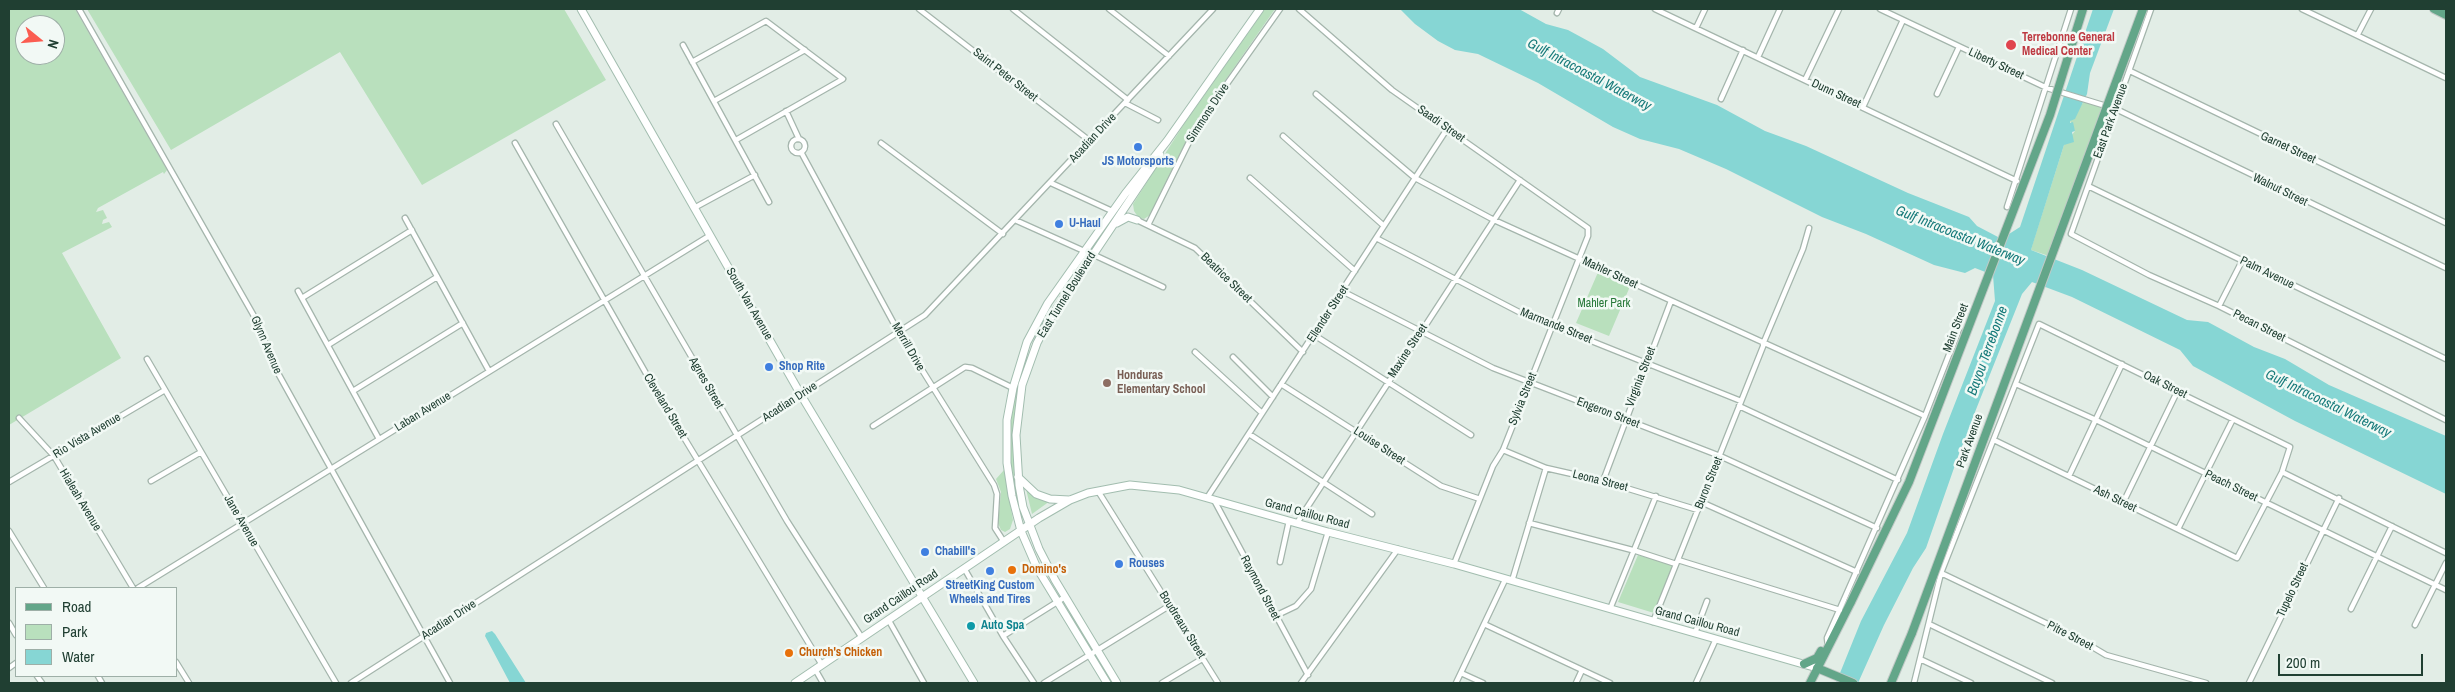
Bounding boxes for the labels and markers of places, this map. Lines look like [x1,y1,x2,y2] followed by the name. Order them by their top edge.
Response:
[2022,31,2115,59] place label: Terrebonne General Medical Center
[2004,38,2018,52] marker: Terrebonne General Medical Center
[1132,141,1144,153] marker: JS Motorsports
[1102,155,1174,169] place label: JS Motorsports
[1069,217,1101,231] place label: U-Haul
[1053,218,1065,230] marker: U-Haul
[779,360,825,374] place label: Shop Rite
[763,361,775,373] marker: Shop Rite
[1117,369,1206,397] place label: Honduras Elementary School
[1101,377,1113,389] marker: Honduras Elementary School
[935,545,976,559] place label: Chabill's
[919,546,931,558] marker: Chabill's
[1129,557,1165,571] place label: Rouses
[1113,558,1125,570] marker: Rouses
[1022,563,1066,577] place label: Domino's
[1006,564,1018,576] marker: Domino's
[984,565,996,577] marker: StreetKing Custom Wheels and Tires
[945,579,1035,607] place label: StreetKing Custom Wheels and Tires
[981,619,1024,633] place label: Auto Spa
[965,620,977,632] marker: Auto Spa
[799,646,882,660] place label: Church's Chicken
[783,647,795,659] marker: Church's Chicken

